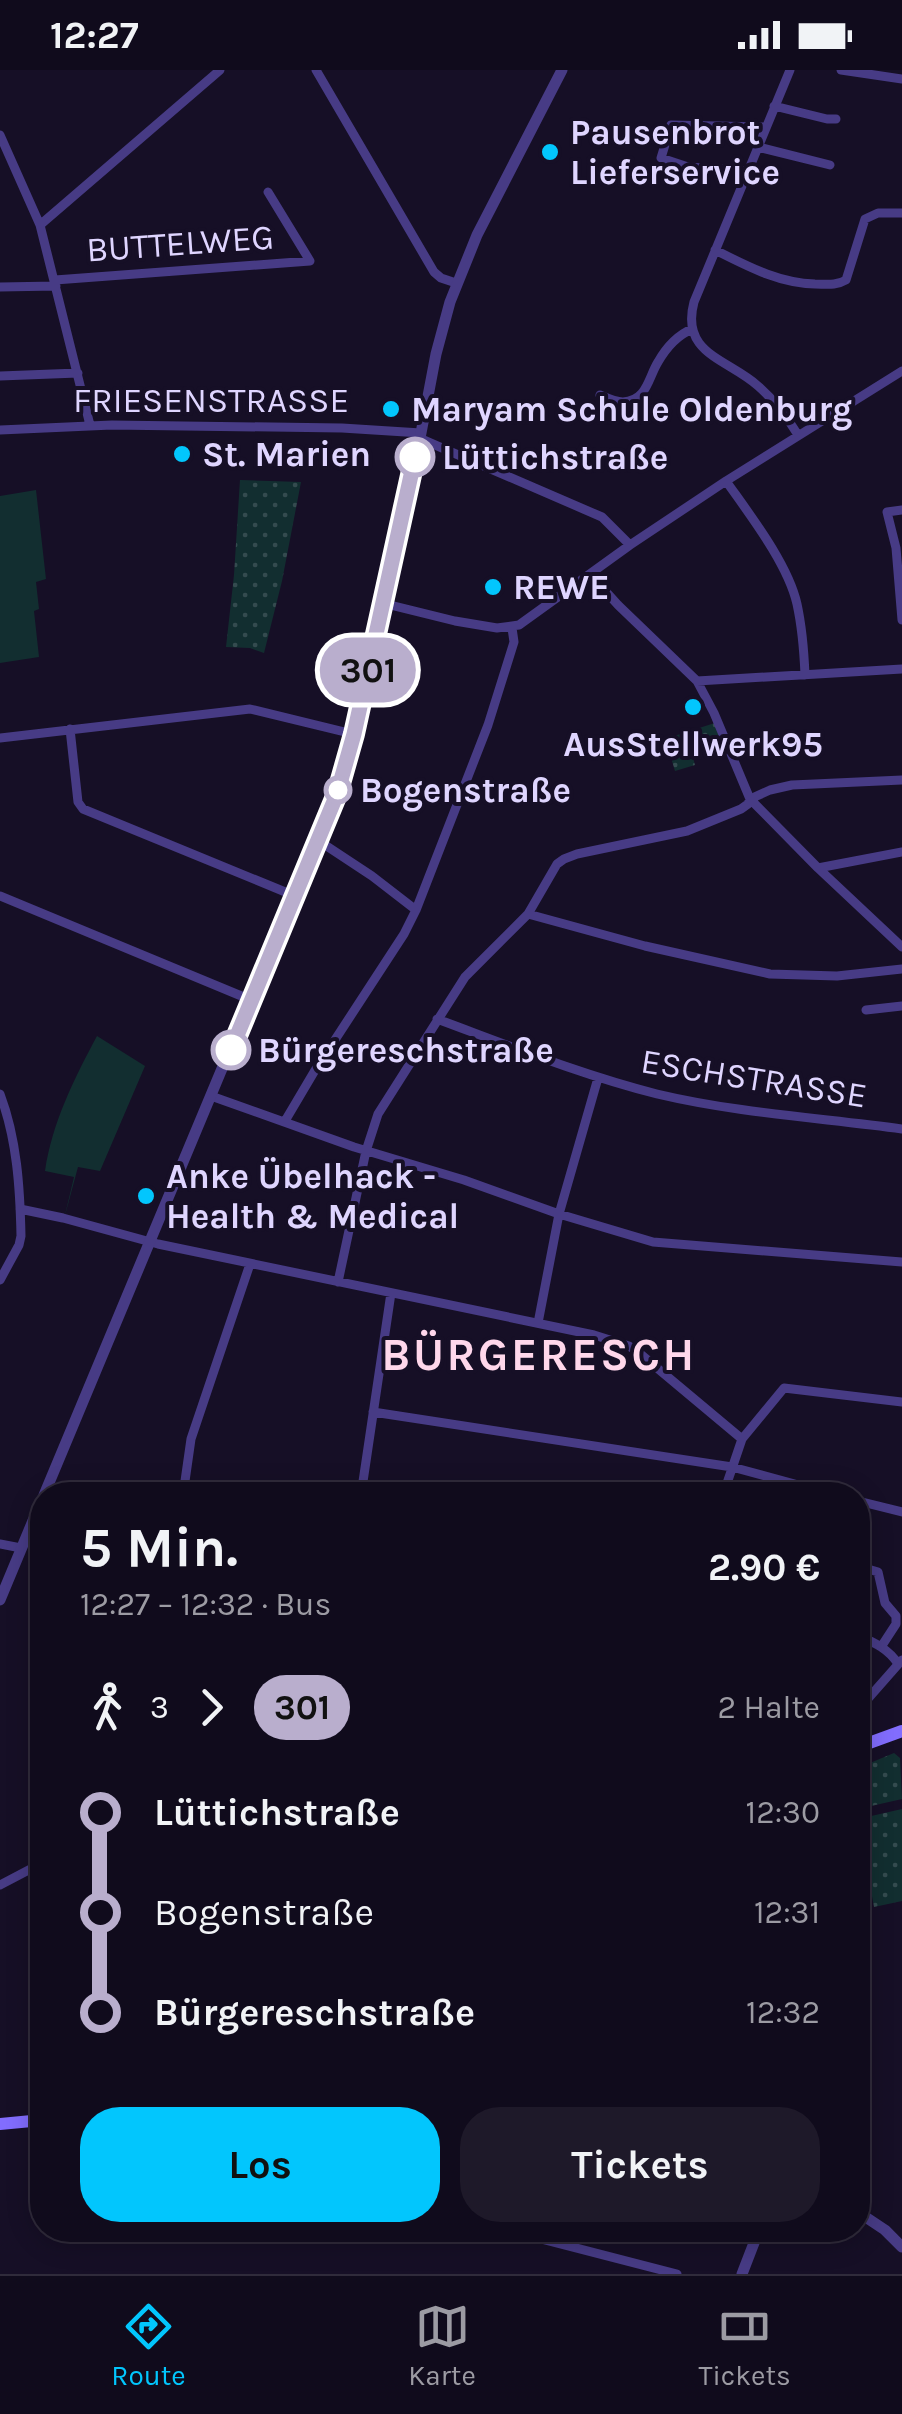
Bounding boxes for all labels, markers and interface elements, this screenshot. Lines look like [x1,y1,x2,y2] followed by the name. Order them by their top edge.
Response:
[50,13,139,58] text: 12:27
[570,112,780,193] place label: Pausenbrot Lieferservice
[539,141,561,163] marker: Pausenbrot Lieferservice
[85,216,275,270] street label: BUTTELWEG
[73,380,349,421] street label: FRIESENSTRASSE
[411,389,852,431] place label: Maryam Schule Oldenburg
[380,398,402,420] marker: Maryam Schule Oldenburg
[202,434,371,475] place label: St. Marien
[442,437,668,478] place label: Lüttichstraße
[396,438,434,476] marker: Lüttichstraße
[171,443,193,465] marker: St. Marien
[513,567,610,608] place label: REWE
[482,576,504,598] marker: REWE
[310,638,426,702] line badge: 301
[340,650,396,691] text: 301
[682,696,704,718] marker: AusStellwerk95
[563,724,823,765] place label: AusStellwerk95
[360,770,571,812] place label: Bogenstraße
[325,777,351,803] marker: Bogenstraße
[258,1030,554,1072] place label: Bürgereschstraße
[212,1031,250,1069] marker: Bürgereschstraße
[638,1040,870,1117] street label: ESCHSTRASSE
[166,1156,459,1237] place label: Anke Übelhack - Health & Medical
[135,1185,157,1207] marker: Anke Übelhack - Health & Medical
[381,1329,697,1381] district label: BÜRGERESCH
[80,1516,238,1580] text: 5 Min.
[708,1545,820,1590] text: 2.90 €
[80,1586,331,1623] text: 12:27 – 12:32 · Bus
[80,1680,135,1735] icon: walk
[184,1680,239,1735] icon: forward
[274,1687,330,1728] text: 301
[150,1689,169,1726] text: 3
[717,1689,820,1726] text: 2 Halte
[154,1790,400,1835] text: Lüttichstraße
[746,1794,820,1831] text: 12:30
[154,1890,374,1935] text: Bogenstraße
[754,1894,820,1931] text: 12:31
[154,1990,475,2035] text: Bürgereschstraße
[746,1994,820,2031] text: 12:32
[80,2107,440,2222] button: Los
[460,2107,820,2222] button: Tickets
[111,2299,186,2392] tab: Route
[408,2299,476,2392] tab: Karte
[698,2299,791,2392] tab: Tickets

